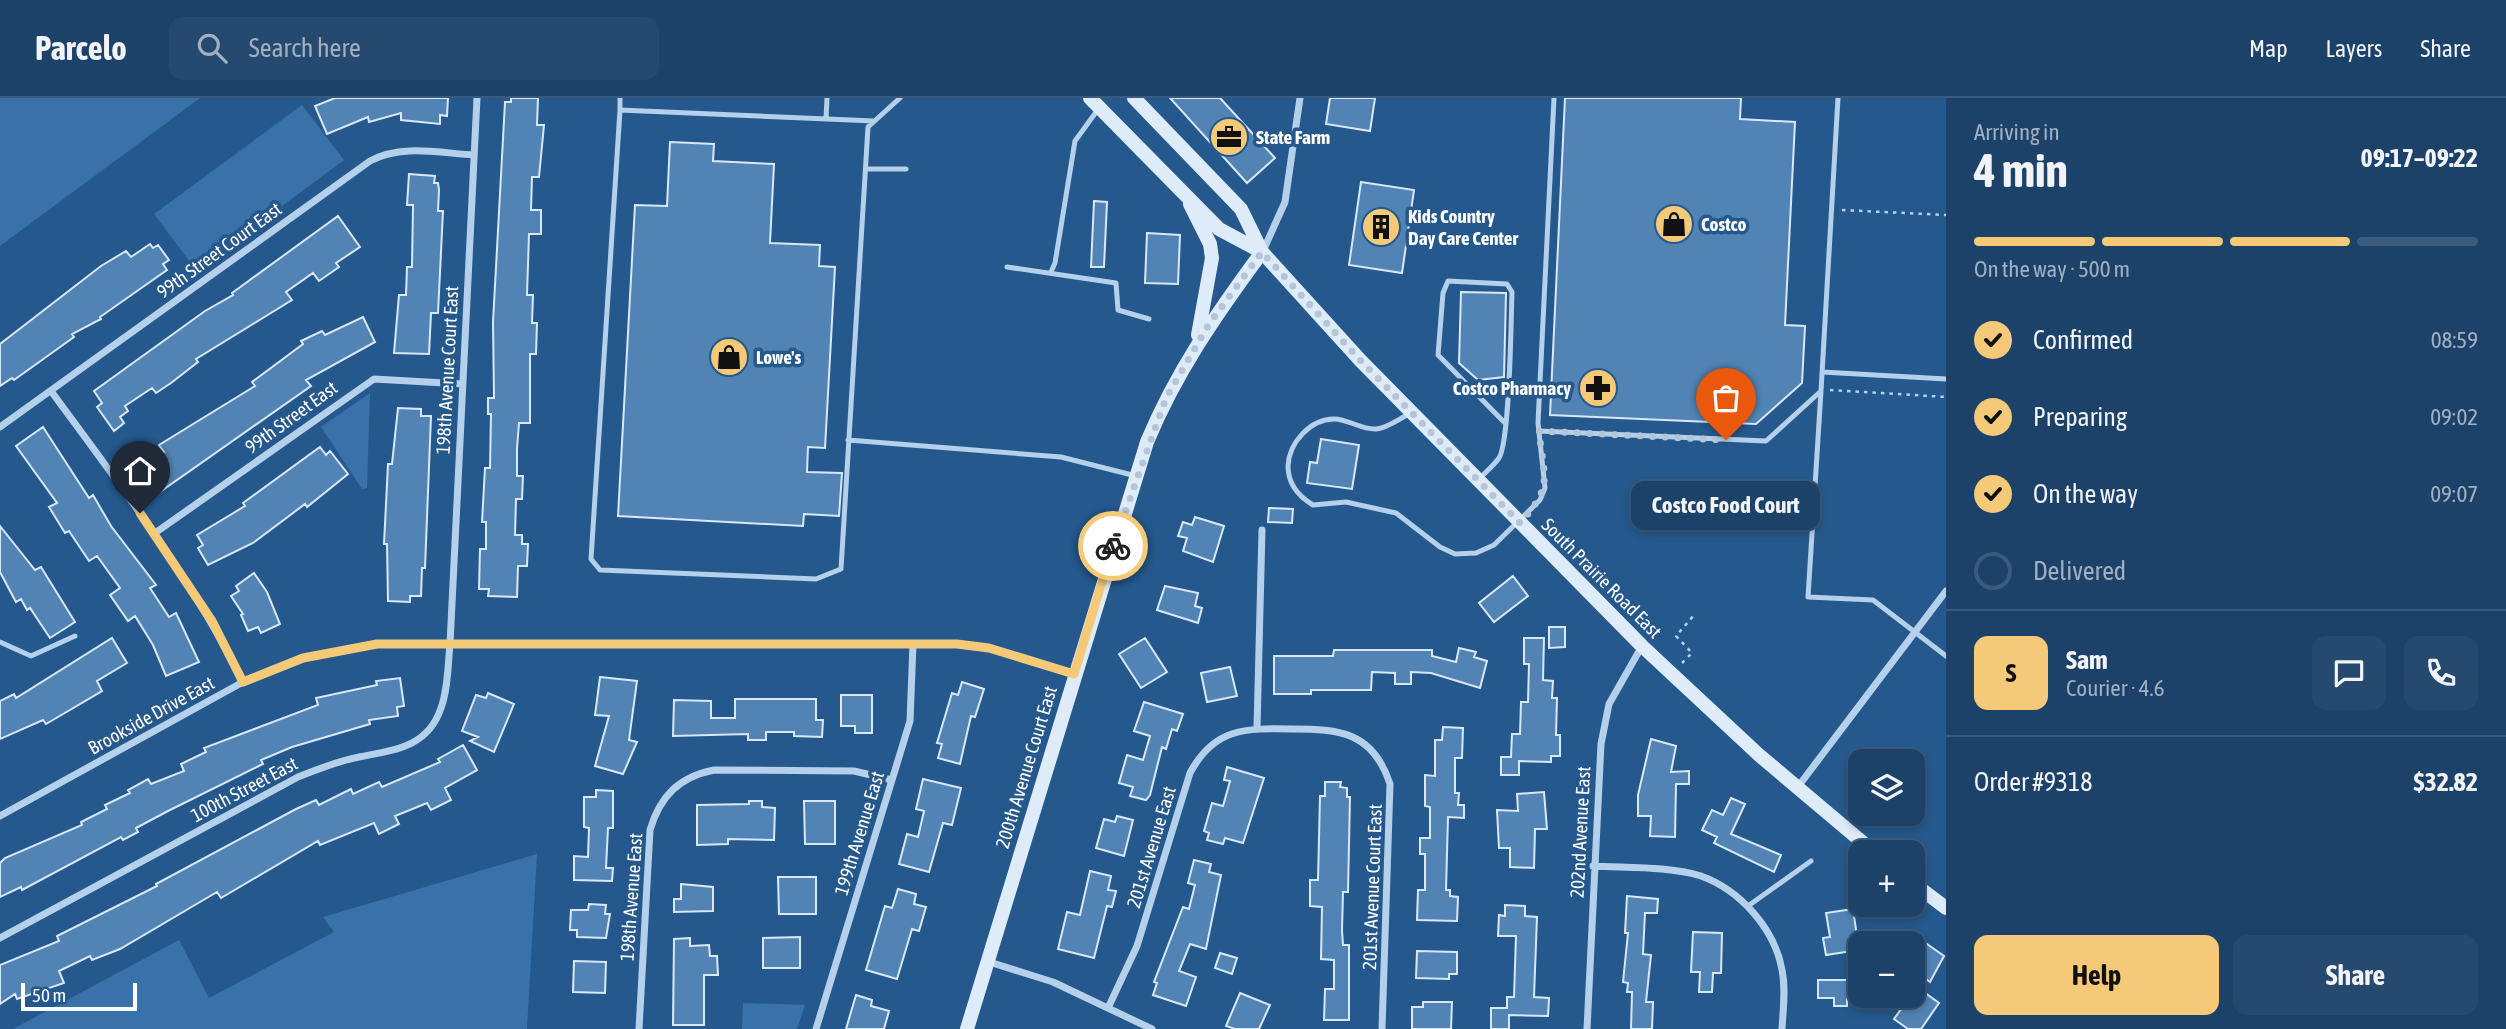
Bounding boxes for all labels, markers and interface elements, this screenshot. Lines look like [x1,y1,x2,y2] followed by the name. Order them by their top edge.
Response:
[169,17,659,80] search box
[35,29,127,67] text: Parcelo
[193,29,231,67] icon: search
[249,33,361,63] text: Search here
[2249,35,2288,62] text: Map
[2326,35,2382,62] text: Layers
[2420,35,2471,62] text: Share
[1208,116,1250,158] office icon: State Farm
[1974,119,2060,145] text: Arriving in
[1256,126,1330,148] place label: State Farm
[2361,143,2478,173] text: 09:17–09:22
[1974,144,2068,197] text: 4 min
[152,197,286,303] street label: 99th Street Court East
[1653,203,1695,245] shop icon: Costco
[1408,205,1518,249] place label: Kids Country Day Care Center
[1360,206,1402,248] building icon: Kids Country Day Care Center
[1701,213,1746,235] place label: Costco
[1974,256,2130,282] text: On the way · 500 m
[432,285,462,455] street label: 198th Avenue Court East
[1974,321,2012,359] icon: check
[2033,325,2133,355] text: Confirmed
[2431,327,2478,353] text: 08:59
[708,336,750,378] shop icon: Lowe's
[756,346,801,368] place label: Lowe's
[1577,367,1619,409] pharmacy icon: Costco Pharmacy
[1696,368,1756,440] pin
[241,376,341,458] street label: 99th Street East
[1453,377,1571,399] place label: Costco Pharmacy
[1707,379,1745,417] icon: bag
[1974,398,2012,436] icon: check
[2033,402,2127,432] text: Preparing
[2430,404,2478,430] text: 09:02
[110,441,170,513] pin
[121,452,159,490] icon: home
[1974,475,2012,513] icon: check
[2033,479,2138,509] text: On the way
[2430,481,2478,507] text: 09:07
[1632,482,1820,531] callout: Costco Food Court
[1651,492,1800,518] text: Costco Food Court
[1078,511,1148,581] courier
[1538,514,1666,642] street label: South Prairie Road East
[1094,527,1132,565] icon: bike
[2033,556,2126,586] text: Delivered
[2312,636,2386,710] button: chat
[2404,636,2478,710] button: phone
[2066,645,2108,675] text: Sam
[2006,658,2016,688] text: S
[84,671,218,759] street label: Brookside Drive East
[2066,675,2165,701] text: Courier · 4.6
[991,683,1061,851] street label: 200th Avenue Court East
[1848,749,1925,1008] map controls
[1848,749,1925,826] button: layers
[187,752,301,826] street label: 100th Street East
[1566,766,1594,898] street label: 202nd Avenue East
[1974,767,2093,797] text: Order #9318
[2414,767,2478,797] text: $32.82
[830,768,888,898] street label: 199th Avenue East
[1122,784,1180,910] street label: 201st Avenue East
[1358,804,1386,970] street label: 201st Avenue Court East
[616,832,646,962] street label: 198th Avenue East
[1848,840,1925,917] button: +
[1848,931,1925,1008] button: −
[1974,935,2219,1015] button: Help
[2233,935,2478,1015] button: Share
[21,980,136,1012] scale bar
[32,984,66,1006] text: 50 m

